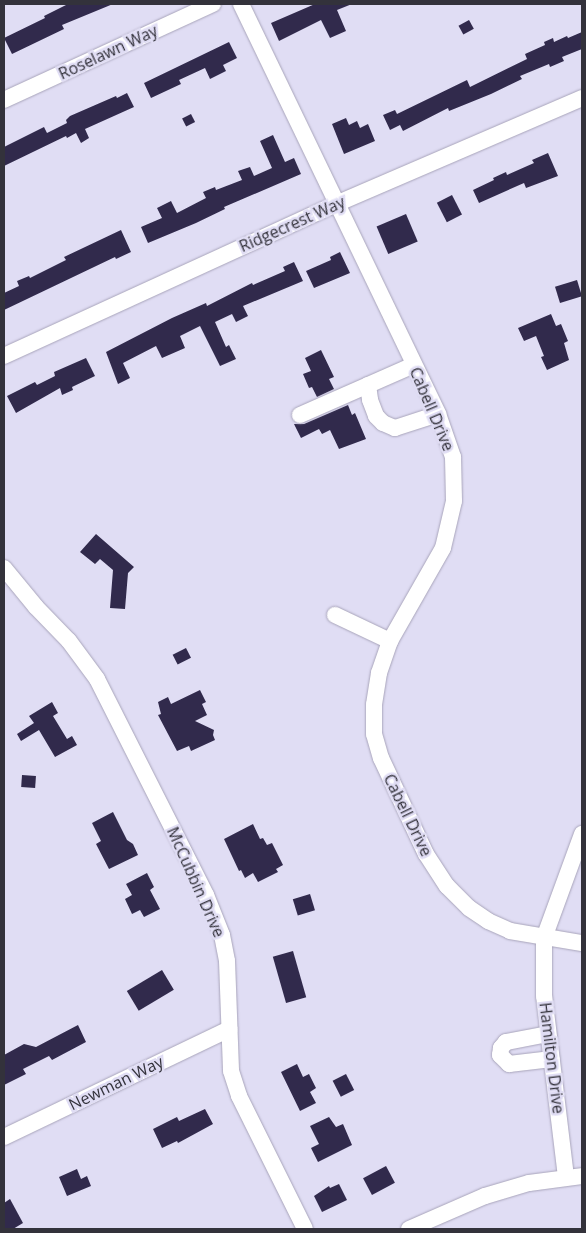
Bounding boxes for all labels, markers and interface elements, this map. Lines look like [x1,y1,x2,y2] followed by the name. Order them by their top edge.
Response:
[55,21,161,83] street label: Roselawn Way
[236,192,348,256] street label: Ridgecrest Way
[406,364,458,454] street label: Cabell Drive
[380,771,436,859] street label: Cabell Drive
[163,824,229,940] street label: McCubbin Drive
[536,1001,568,1115] street label: Hamilton Drive
[66,1052,166,1114] street label: Newman Way

